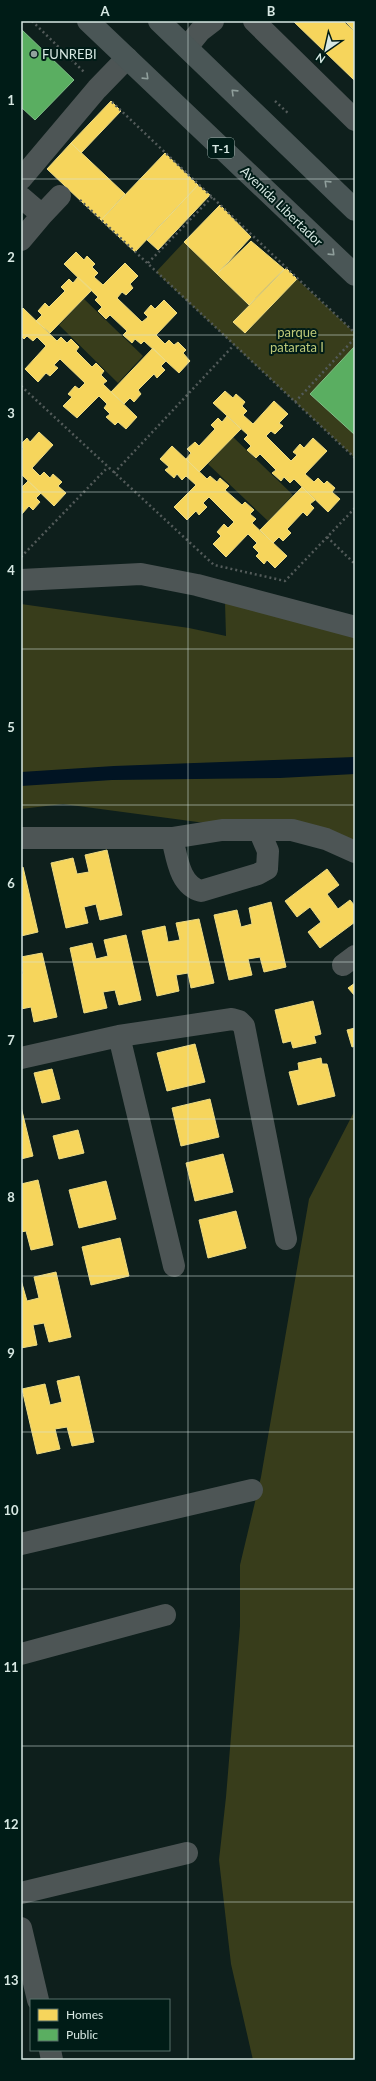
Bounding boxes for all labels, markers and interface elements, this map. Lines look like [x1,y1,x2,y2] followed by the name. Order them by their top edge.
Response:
[99,3,110,19] text: A
[267,3,276,19] text: B
[306,30,346,70] north arrow
[42,46,97,62] place label: FUNREBI
[29,49,39,59] marker: FUNREBI
[313,51,327,66] text: N
[142,72,149,79] one-way arrow
[231,89,239,97] one-way arrow
[7,92,15,108] text: 1
[208,138,234,158] road number: T-1
[237,163,327,250] street label: Avenida Libertador
[324,180,332,188] one-way arrow
[327,248,335,256] one-way arrow
[7,249,15,265] text: 2
[270,324,324,355] park label: parque patarata I
[7,405,15,421] text: 3
[7,562,15,578] text: 4
[7,719,15,735] text: 5
[7,875,15,891] text: 6
[7,1032,15,1048] text: 7
[7,1189,15,1205] text: 8
[7,1345,15,1361] text: 9
[3,1502,19,1518] text: 10
[3,1659,19,1675] text: 11
[3,1816,19,1832] text: 12
[3,1972,19,1988] text: 13
[30,1999,170,2051] legend
[66,2007,103,2022] text: Homes
[66,2027,98,2042] text: Public

